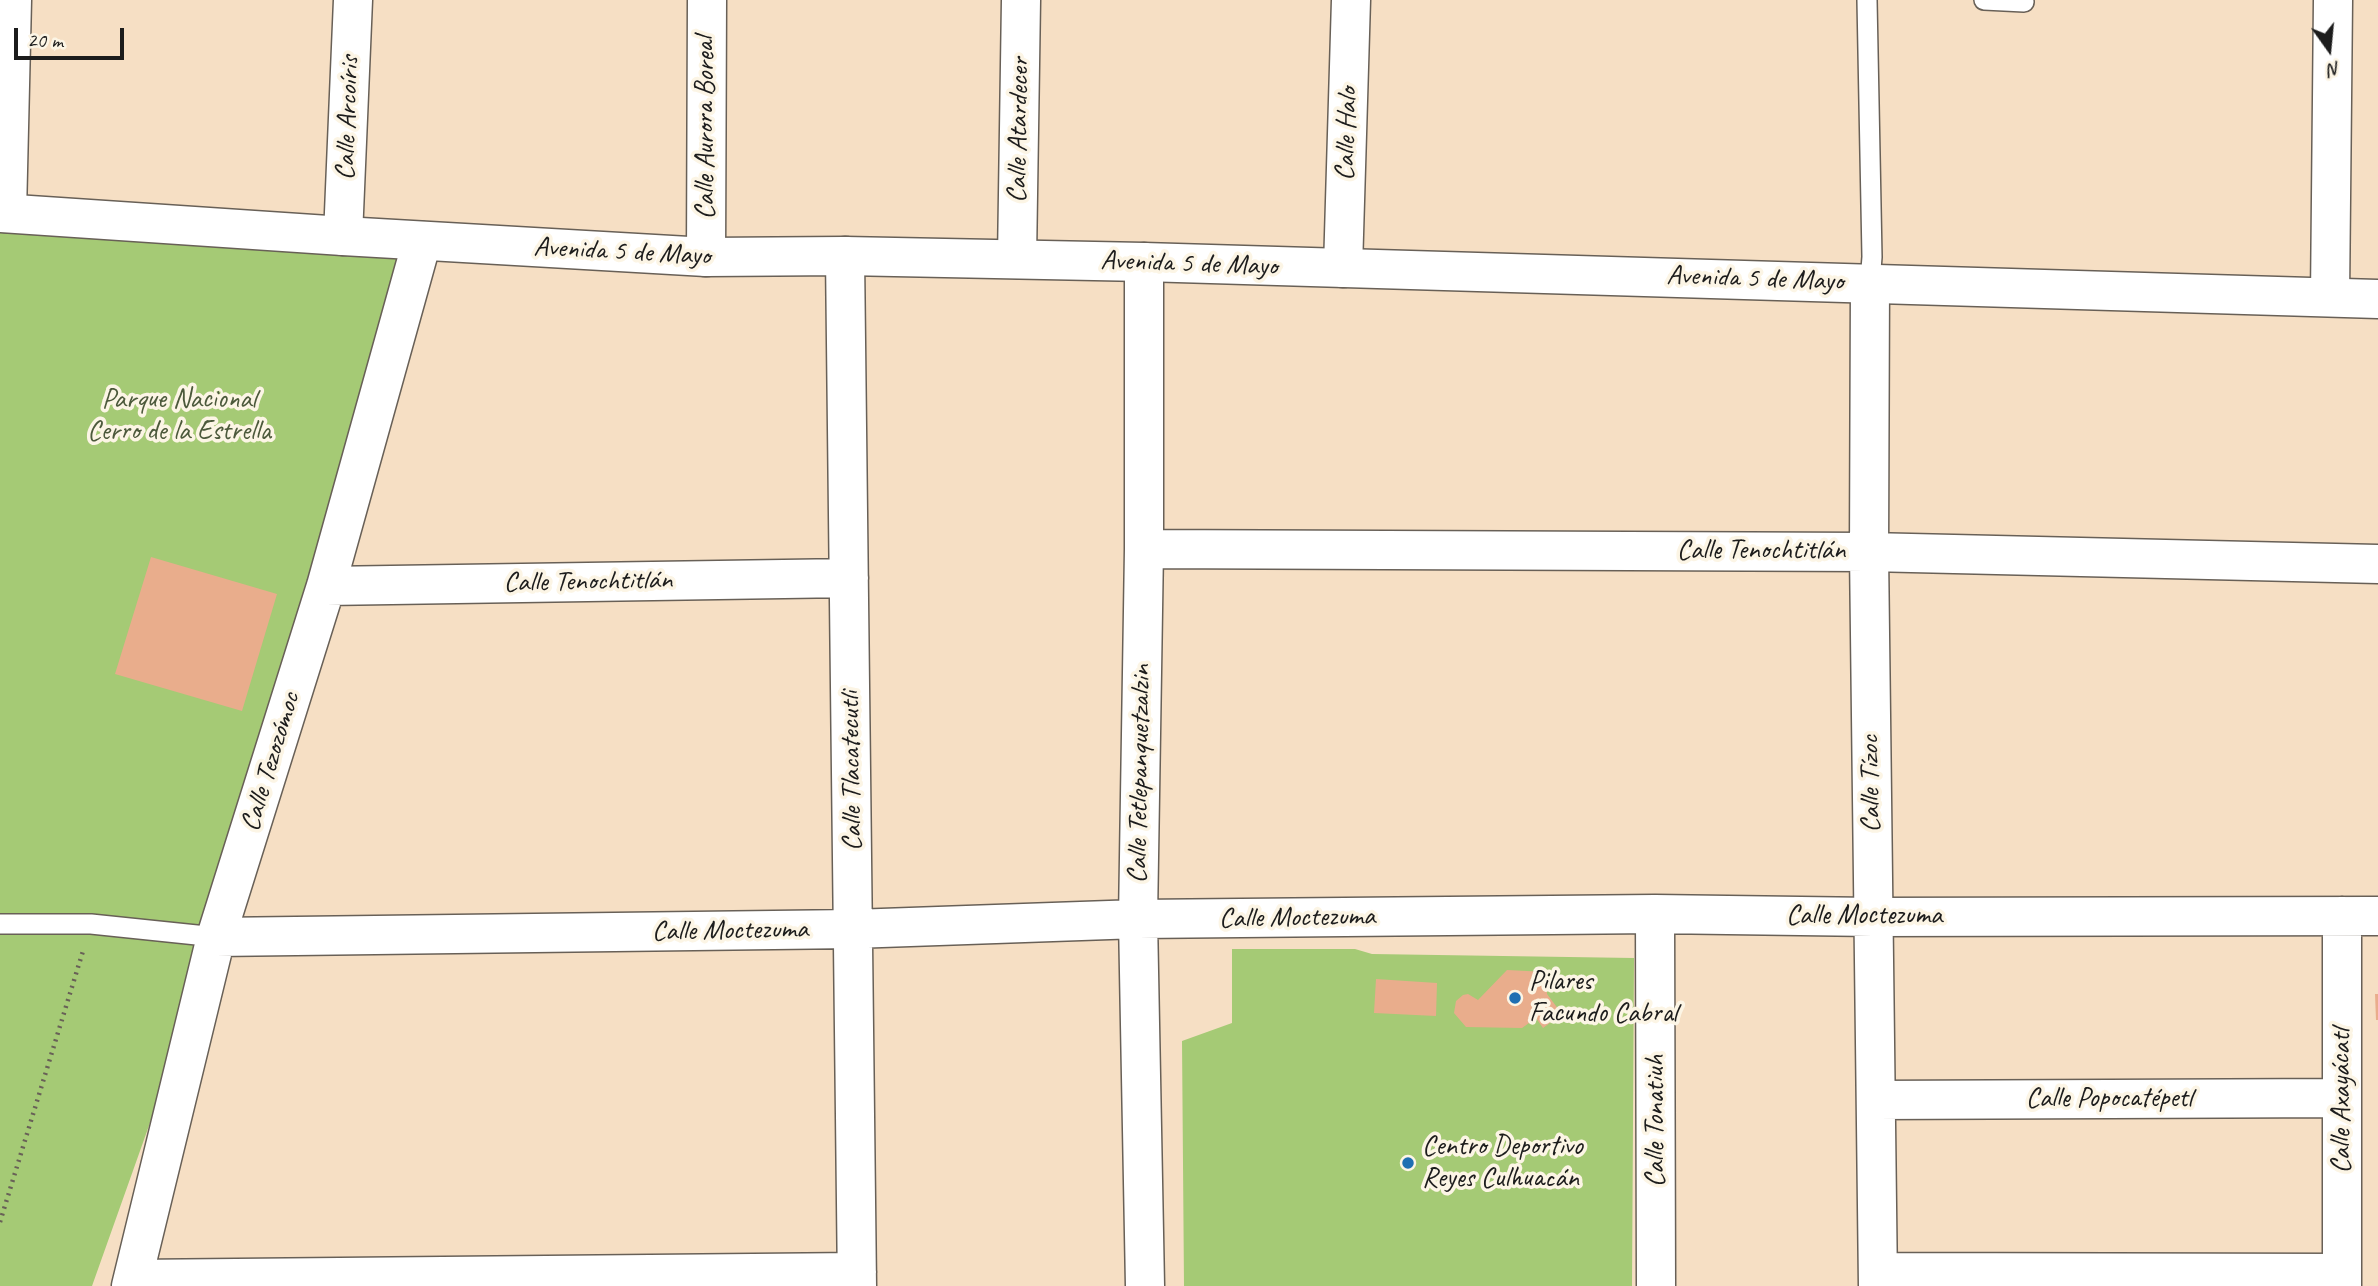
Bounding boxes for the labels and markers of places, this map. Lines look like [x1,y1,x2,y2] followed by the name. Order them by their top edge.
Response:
[1529,965,1677,1031] place label: Pilares Facundo Cabral
[1507,990,1523,1006] marker: Pilares Facundo Cabral
[1422,1130,1583,1196] place label: Centro Deportivo Reyes Culhuacán
[1400,1155,1416,1171] marker: Centro Deportivo Reyes Culhuacán

